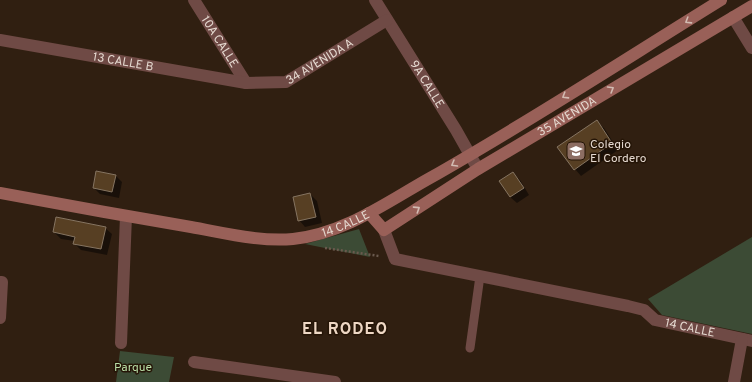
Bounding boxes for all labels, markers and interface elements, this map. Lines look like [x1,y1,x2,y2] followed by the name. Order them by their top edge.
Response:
[197,13,241,71] street label: 10A CALLE
[685,16,692,23] one-way arrow
[283,35,357,89] street label: 34 AVENIDA A
[91,49,155,76] street label: 13 CALLE B
[406,58,447,111] street label: 9A CALLE
[607,87,614,94] one-way arrow
[562,92,569,99] one-way arrow
[535,93,600,141] street label: 35 AVENIDA
[590,137,647,167] place label: Colegio El Cordero
[565,140,587,162] school or university icon: Colegio El Cordero
[451,160,458,167] one-way arrow
[413,206,420,214] one-way arrow
[320,207,373,242] street label: 14 CALLE
[663,315,716,342] street label: 14 CALLE
[302,320,388,340] district label: EL RODEO
[114,360,152,376] park label: Parque

